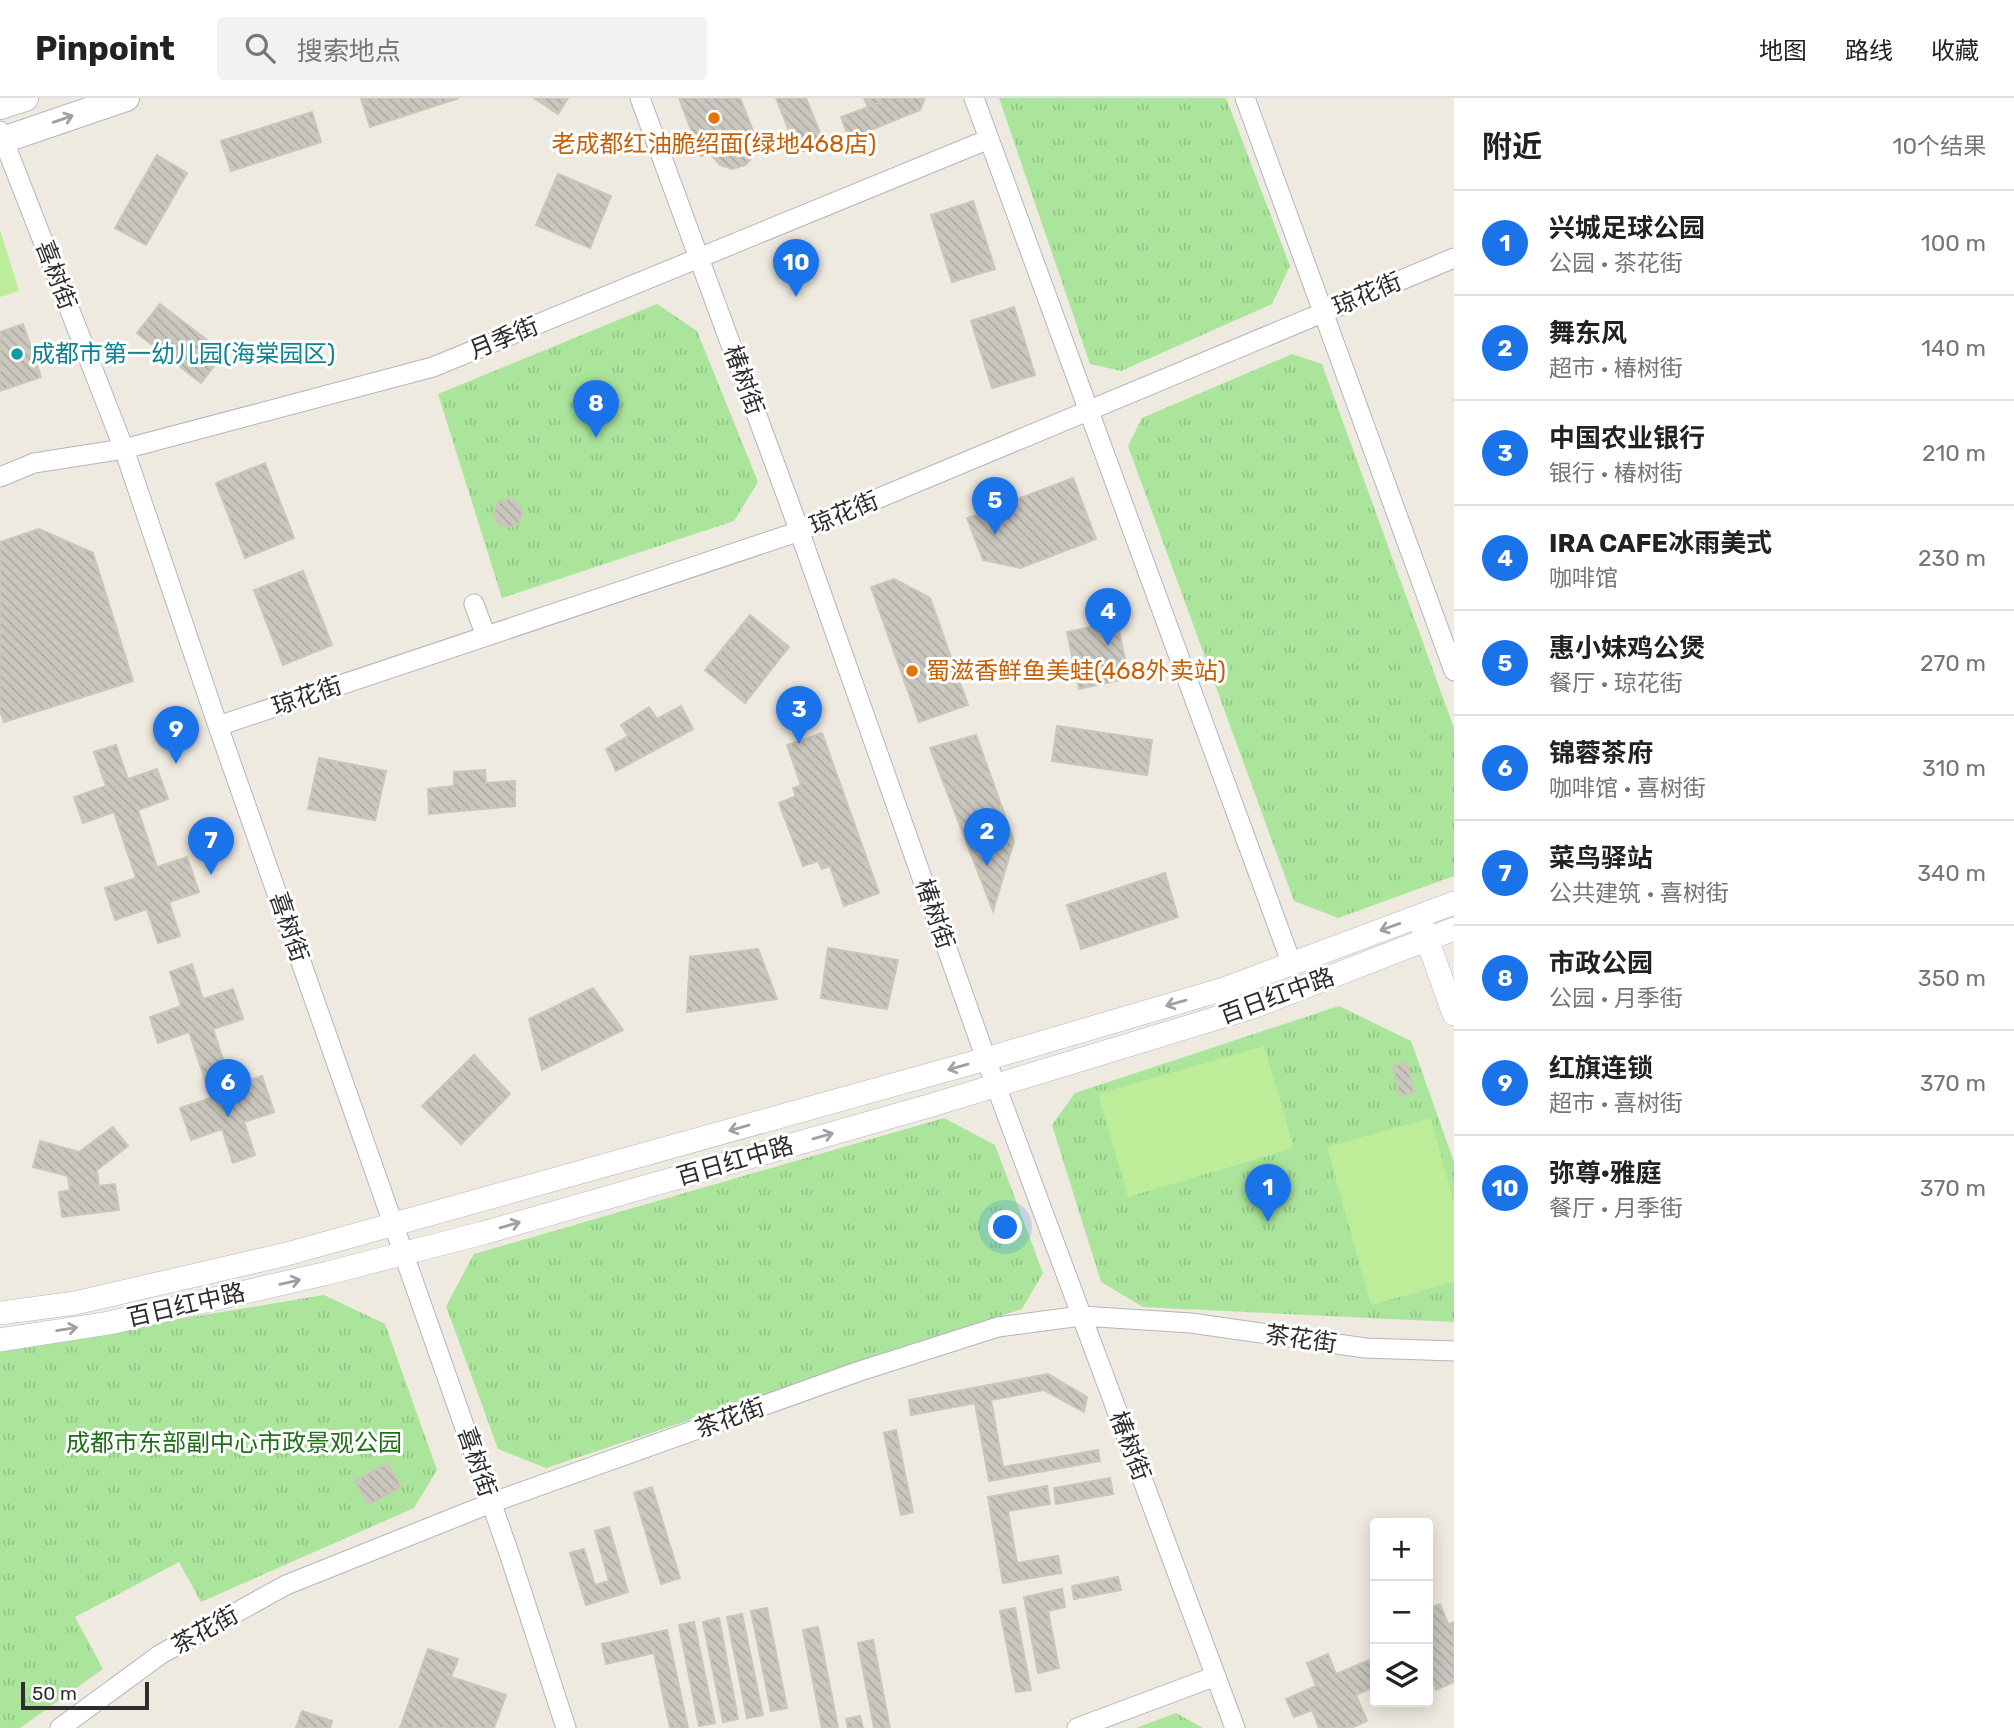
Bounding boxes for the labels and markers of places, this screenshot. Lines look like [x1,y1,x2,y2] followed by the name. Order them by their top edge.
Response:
[706,110,722,126] marker: 老成都红油脆绍面(绿地468店)
[552,130,876,158] place label: 老成都红油脆绍面(绿地468店)
[773,239,819,297] pin: 10
[31,340,335,368] place label: 成都市第一幼儿园(海棠园区)
[9,346,25,362] marker: 成都市第一幼儿园(海棠园区)
[573,380,619,438] pin: 8
[972,477,1018,535] pin: 5
[1085,588,1131,646] pin: 4
[926,657,1226,685] place label: 蜀滋香鲜鱼美蛙(468外卖站)
[904,663,920,679] marker: 蜀滋香鲜鱼美蛙(468外卖站)
[776,686,822,744] pin: 3
[153,706,199,764] pin: 9
[964,808,1010,866] pin: 2
[188,817,234,875] pin: 7
[205,1059,251,1117] pin: 6
[1245,1164,1291,1222] pin: 1

